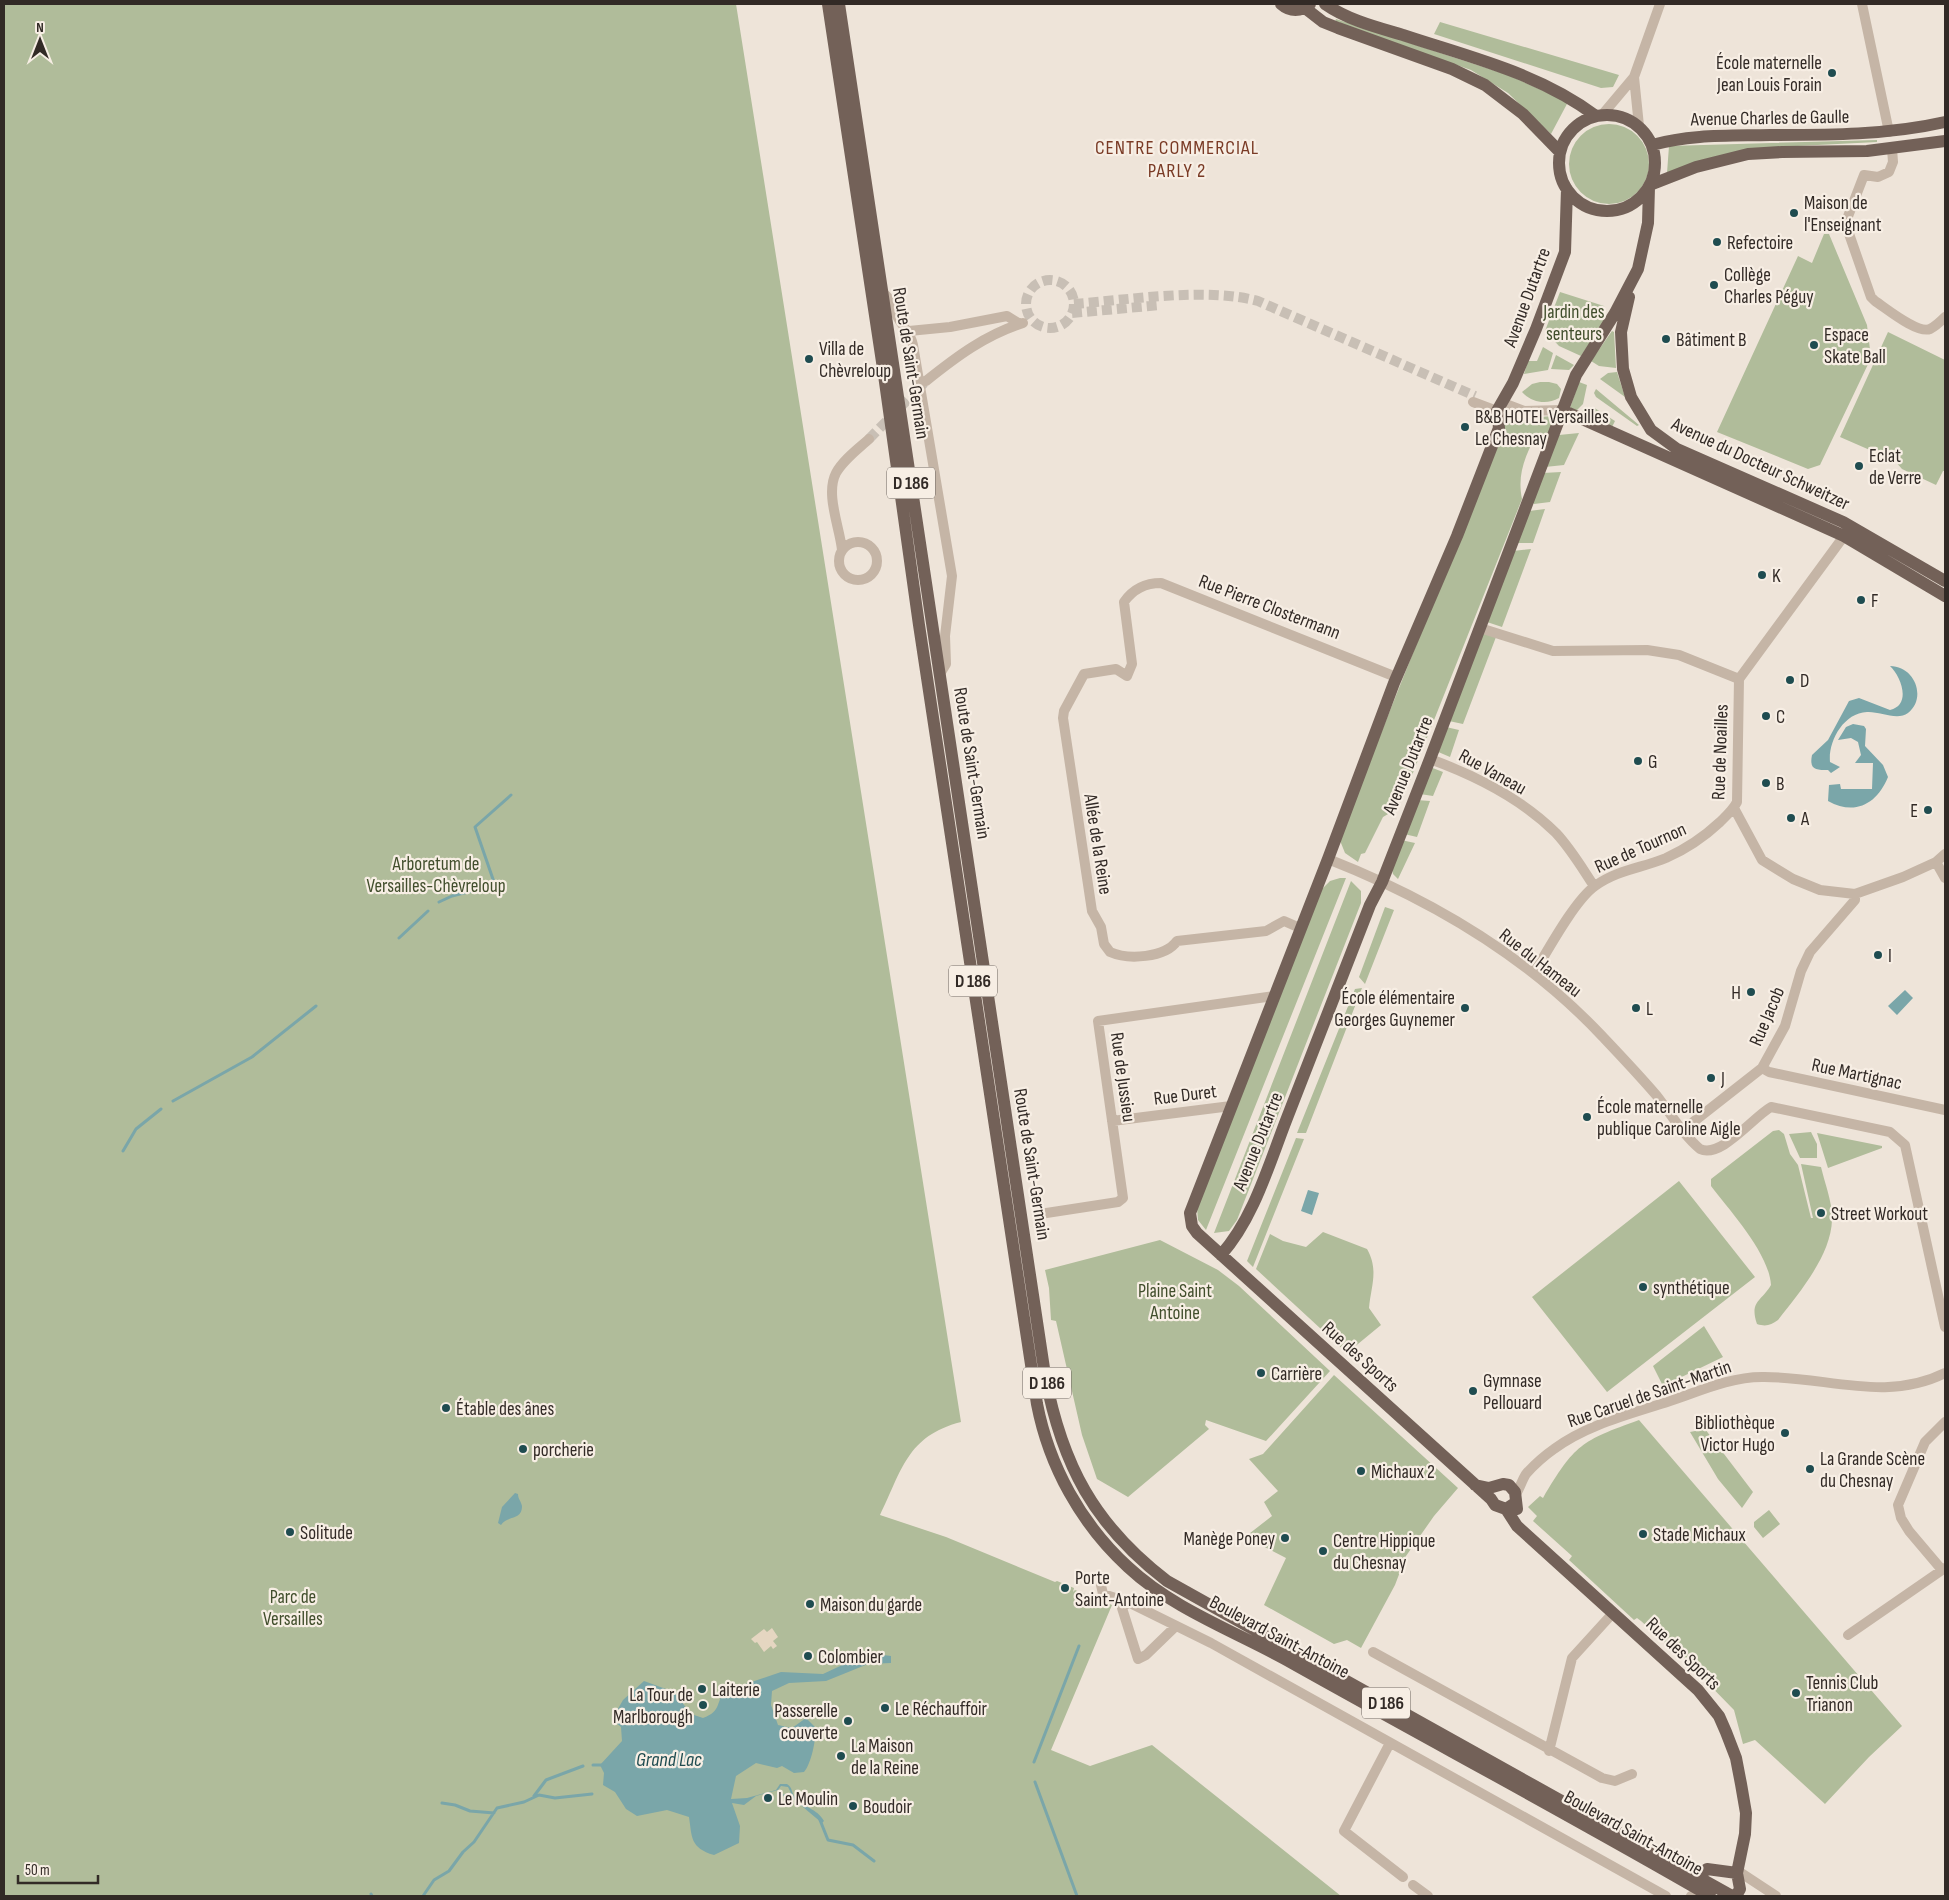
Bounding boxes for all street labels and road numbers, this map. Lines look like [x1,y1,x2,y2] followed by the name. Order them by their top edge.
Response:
[1690,106,1849,131] street label: Avenue Charles de Gaulle
[1498,245,1556,351] street label: Avenue Dutartre
[887,286,934,441] street label: Route de Saint-Germain
[1667,413,1854,516] street label: Avenue du Docteur Schweitzer
[887,468,935,498] road number: D 186
[1195,570,1344,645] street label: Rue Pierre Clostermann
[948,686,995,841] street label: Route de Saint-Germain
[1707,704,1734,800] street label: Rue de Noailles
[1378,713,1439,819] street label: Avenue Dutartre
[1454,744,1530,800] street label: Rue Vaneau
[1078,791,1117,896] street label: Allée de la Reine
[1591,818,1690,879] street label: Rue de Tournon
[1494,924,1586,1003] street label: Rue du Hameau
[949,966,997,996] road number: D 186
[1745,984,1790,1050] street label: Rue Jacob
[1105,1031,1140,1124] street label: Rue de Jussieu
[1809,1054,1904,1095] street label: Rue Martignac
[1152,1080,1218,1111] street label: Rue Duret
[1008,1087,1055,1242] street label: Route de Saint-Germain
[1228,1089,1289,1195] street label: Avenue Dutartre
[1317,1317,1403,1398] street label: Rue des Sports
[1565,1356,1734,1433] street label: Rue Caruel de Saint-Martin
[1023,1368,1071,1399] road number: D 186
[1205,1591,1353,1684] street label: Boulevard Saint-Antoine
[1641,1613,1725,1695] street label: Rue des Sports
[1362,1688,1410,1719] road number: D 186
[1560,1786,1707,1881] street label: Boulevard Saint-Antoine

